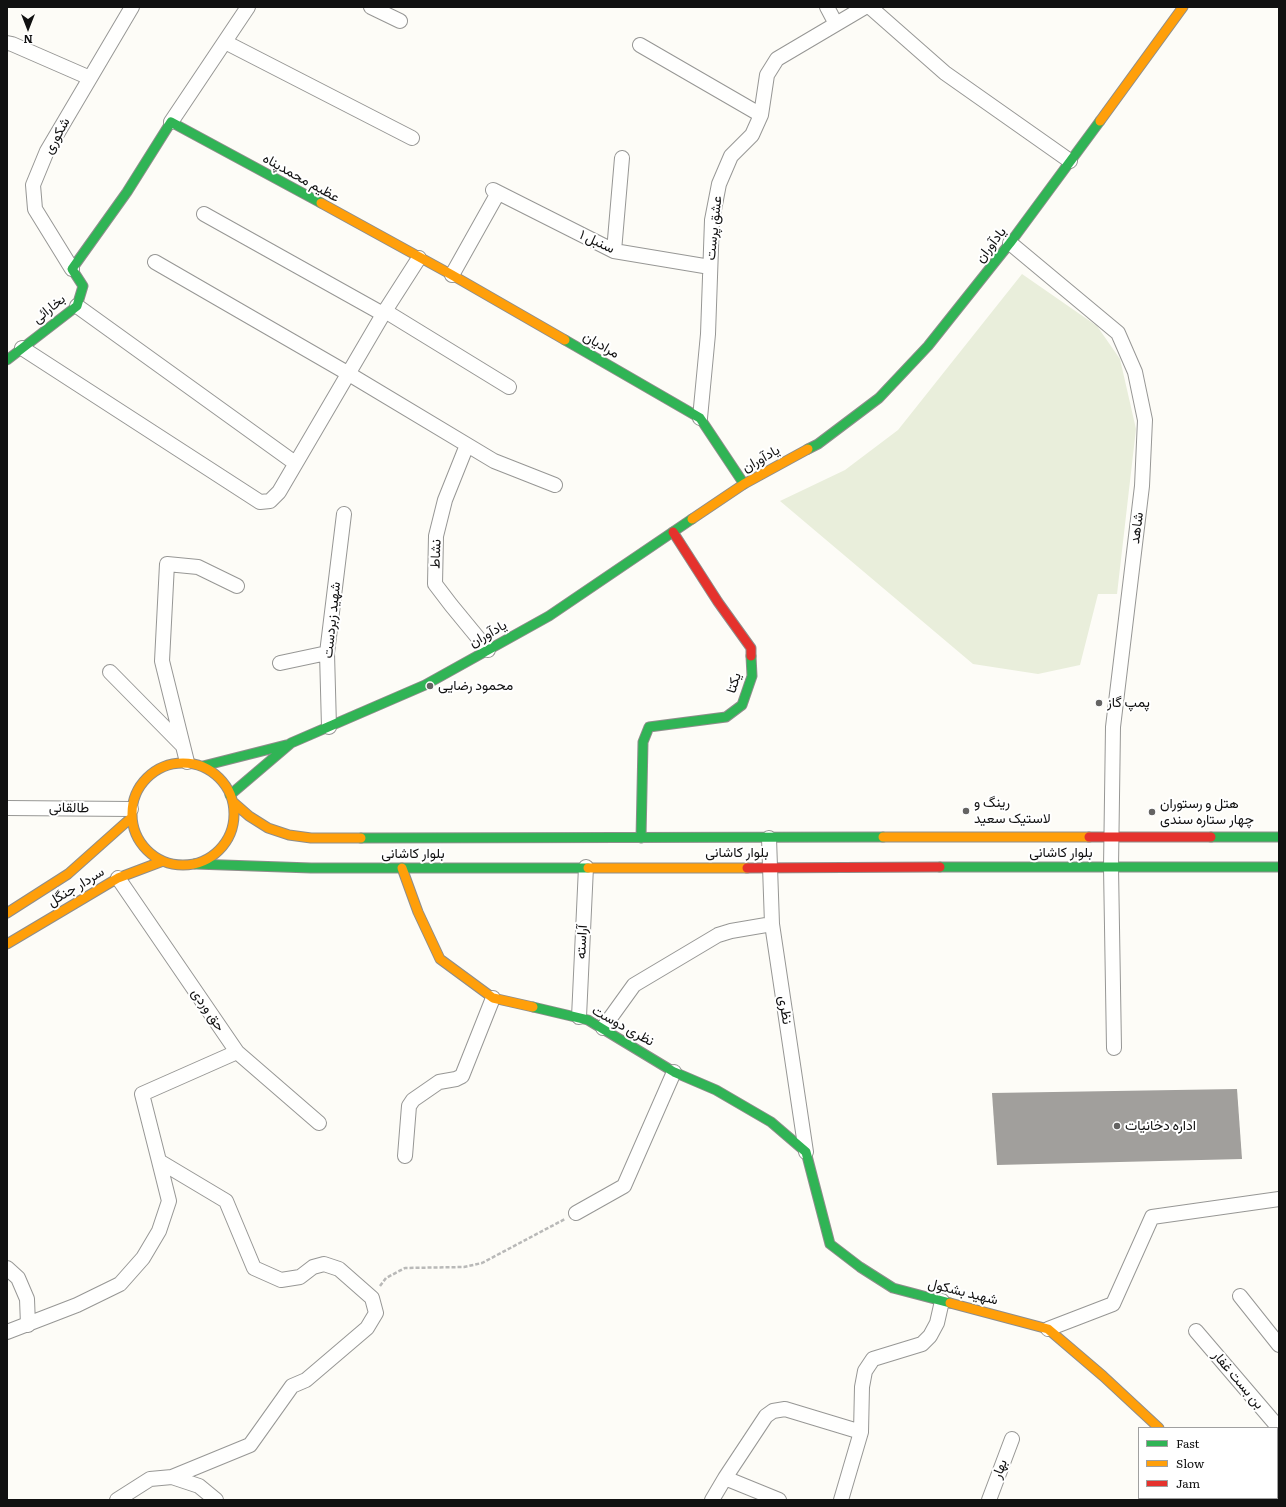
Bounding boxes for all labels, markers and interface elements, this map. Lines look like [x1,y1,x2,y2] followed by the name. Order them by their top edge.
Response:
[8,8,48,48] north arrow
[23,32,33,48] text: N
[40,115,74,157] street label: شکوری
[260,150,342,206] street label: عظیم محمدپناه
[702,195,726,261] street label: عشق پرست
[972,224,1010,266] street label: یادآوران
[577,227,617,257] street label: سنبل ۱
[29,291,69,327] street label: بخارائی
[580,328,622,362] street label: مرادیان
[739,442,783,476] street label: یادآوران
[1127,511,1147,545] street label: شاهد
[427,539,445,569] street label: نشاط
[320,581,344,659] street label: شهید زبردست
[466,617,510,651] street label: یادآوران
[723,671,745,695] street label: یکتا
[438,678,513,694] place label: محمود رضایی
[425,681,435,691] marker: محمود رضایی
[1107,695,1150,711] place label: پمپ گاز
[1094,698,1104,708] marker: پمپ گاز
[974,795,1051,828] place label: رینگ و لاستیک سعید
[1160,796,1254,828] place label: هتل و رستوران چهار ستاره سندی
[49,799,89,817] street label: طالقانی
[961,806,971,816] marker: رینگ و لاستیک سعید
[1147,807,1157,817] marker: هتل و رستوران چهار ستاره سندی
[705,845,769,861] street label: بلوار کاشانی
[1029,845,1093,861] street label: بلوار کاشانی
[381,846,445,862] street label: بلوار کاشانی
[44,863,108,911] street label: سردار جنگل
[573,925,591,959] street label: آراسته
[188,985,228,1035] street label: حق وردی
[774,995,796,1025] street label: نظری
[589,1002,657,1050] street label: نظری دوست
[1125,1118,1196,1134] place label: اداره دخانیات
[1112,1121,1122,1131] marker: اداره دخانیات
[926,1275,1000,1309] street label: شهید بشکول
[1209,1347,1267,1413] street label: بن بست غفار
[1138,1427,1278,1499] legend
[1176,1434,1199,1452] text: Fast
[1176,1454,1204,1472] text: Slow
[989,1457,1011,1481] street label: بهار
[1176,1474,1200,1492] text: Jam

